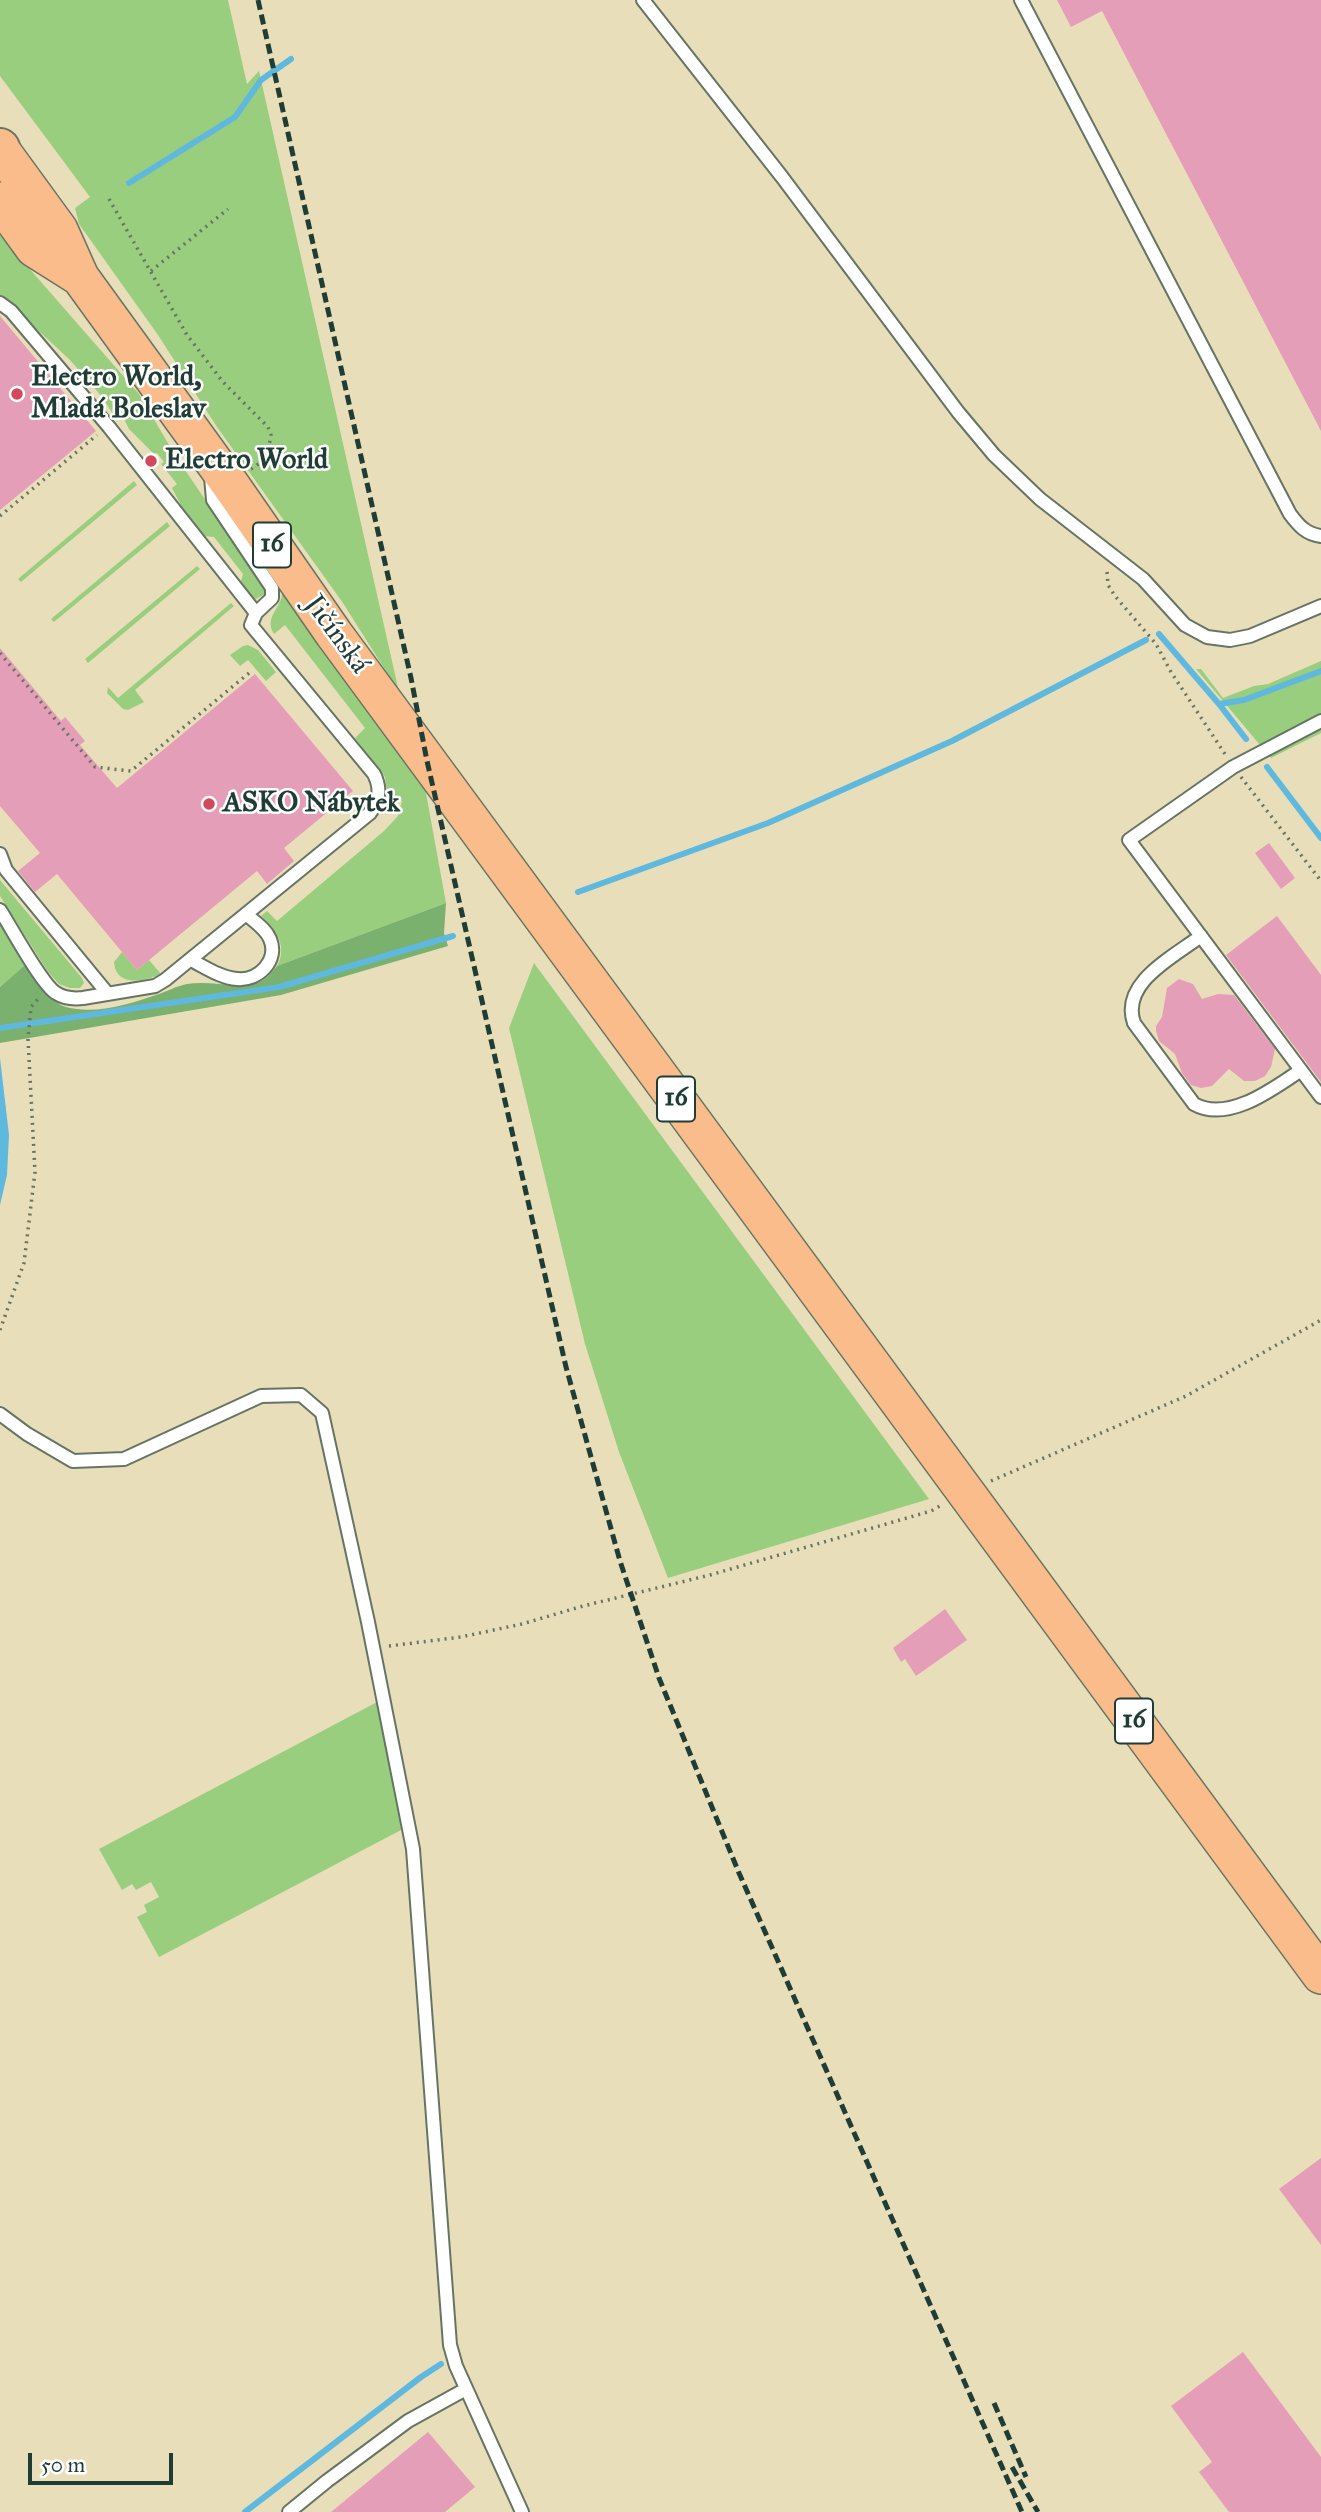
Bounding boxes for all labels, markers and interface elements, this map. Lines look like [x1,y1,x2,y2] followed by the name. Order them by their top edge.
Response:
[31,361,206,427] place label: Electro World, Mladá Boleslav
[9,386,25,402] marker: Electro World, Mladá Boleslav
[165,444,328,478] place label: Electro World
[143,453,159,469] marker: Electro World
[253,523,291,568] road number: 16
[296,589,376,681] street label: Jičínská
[223,787,400,821] place label: ASKO Nábytek
[201,796,217,812] marker: ASKO Nábytek
[657,1076,695,1122] road number: 16
[1115,1698,1153,1744] road number: 16
[32,2438,177,2482] scale bar
[41,2452,85,2478] text: 50 m

